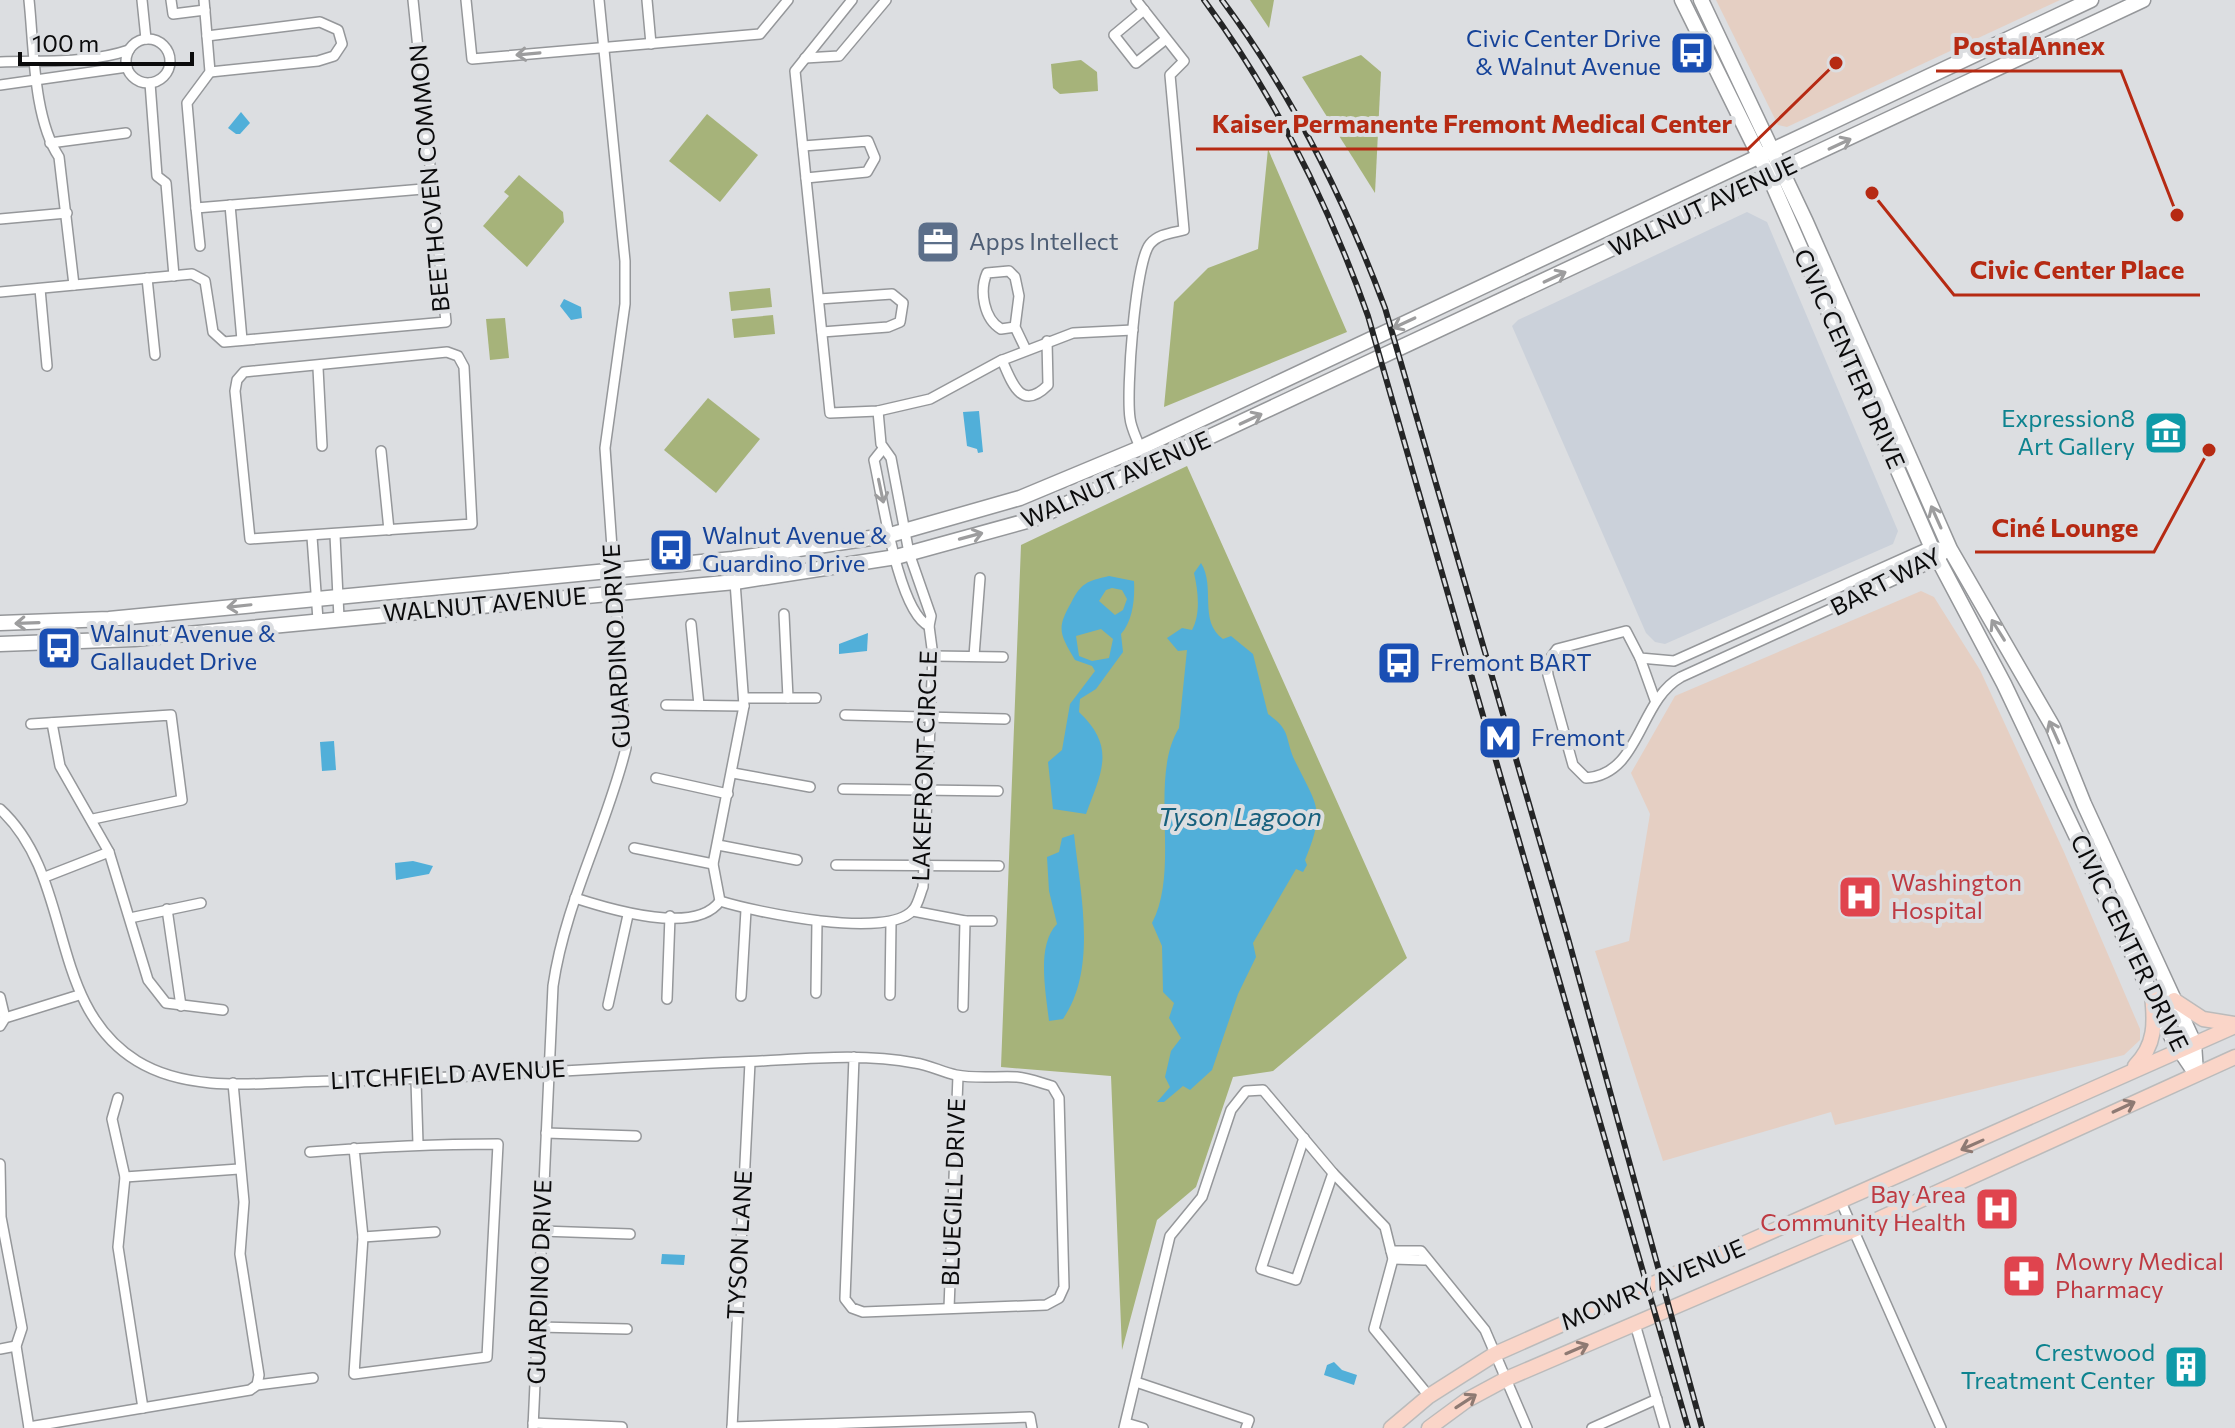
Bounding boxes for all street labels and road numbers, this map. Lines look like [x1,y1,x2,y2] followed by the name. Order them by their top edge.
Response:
[402,43,455,313] street label: BEETHOVEN COMMON
[1604,149,1801,262] street label: WALNUT AVENUE
[1789,244,1912,473] street label: CIVIC CENTER DRIVE
[1016,424,1214,533] street label: WALNUT AVENUE
[1825,540,1946,621] street label: BART WAY
[596,543,635,749] street label: GUARDINO DRIVE
[382,580,588,627] street label: WALNUT AVENUE
[905,650,942,882] street label: LAKEFRONT CIRCLE
[2065,829,2195,1055] street label: CIVIC CENTER DRIVE
[330,1053,566,1094] street label: LITCHFIELD AVENUE
[935,1097,970,1287] street label: BLUEGILL DRIVE
[720,1170,757,1320] street label: TYSON LANE
[520,1179,557,1385] street label: GUARDINO DRIVE
[1556,1232,1749,1335] street label: MOWRY AVENUE

